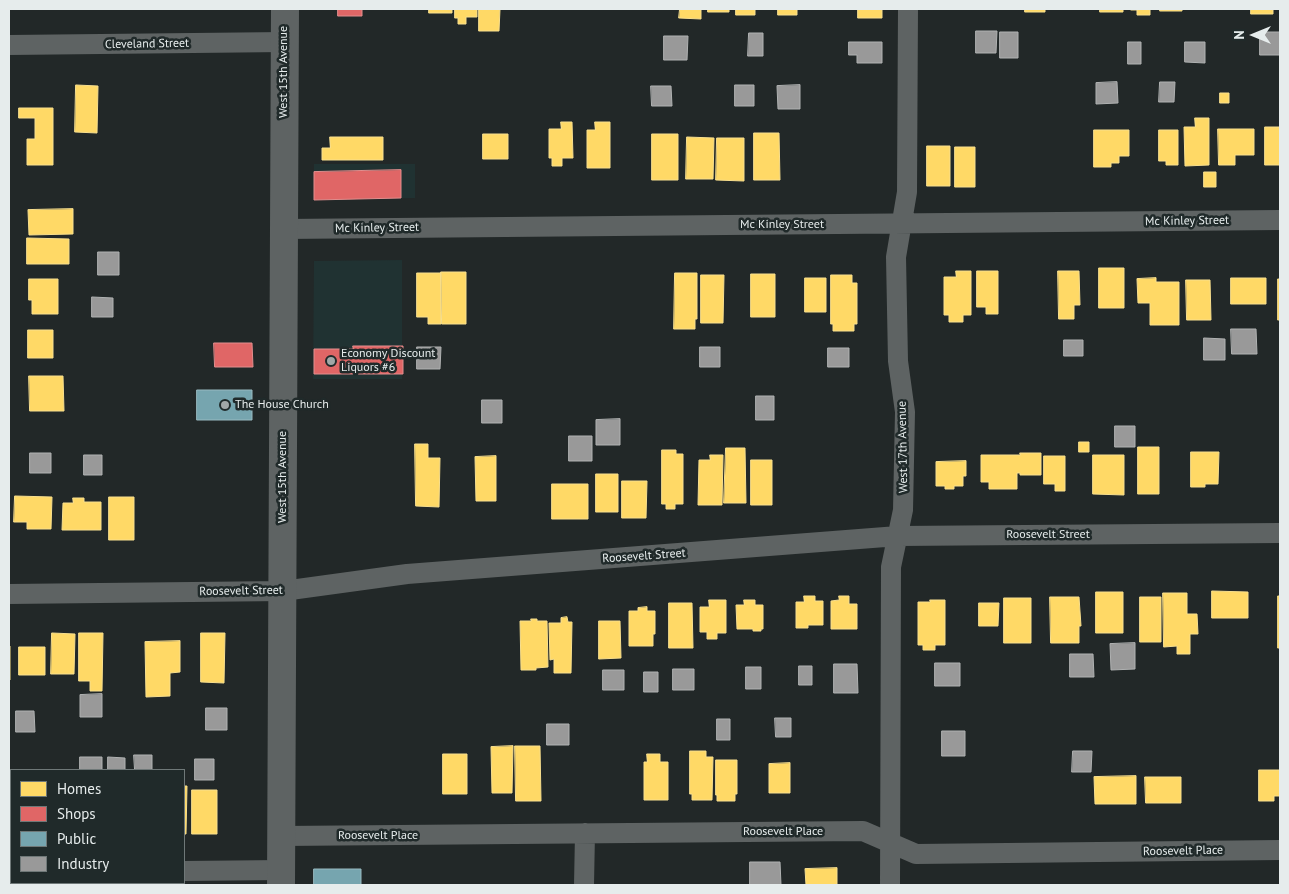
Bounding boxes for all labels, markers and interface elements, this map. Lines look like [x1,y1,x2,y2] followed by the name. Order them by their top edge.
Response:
[1229,10,1279,60] north arrow
[277,26,291,118] street label: West 15th Avenue
[1230,30,1248,40] text: N
[105,36,189,52] street label: Cleveland Street
[1145,213,1229,229] street label: Mc Kinley Street
[740,218,824,232] street label: Mc Kinley Street
[335,220,419,236] street label: Mc Kinley Street
[341,347,435,375] place label: Economy Discount Liquors #6
[325,355,337,367] marker: Economy Discount Liquors #6
[235,398,329,412] place label: The House Church
[219,399,231,411] marker: The House Church
[895,401,911,493] street label: West 17th Avenue
[276,431,290,523] street label: West 15th Avenue
[1006,528,1090,542] street label: Roosevelt Street
[602,546,686,566] street label: Roosevelt Street
[199,583,283,599] street label: Roosevelt Street
[10,769,185,884] legend
[57,779,101,798] text: Homes
[57,804,96,823] text: Shops
[743,825,823,839] street label: Roosevelt Place
[57,829,96,848] text: Public
[338,829,418,843] street label: Roosevelt Place
[1143,843,1223,859] street label: Roosevelt Place
[57,854,109,873] text: Industry

